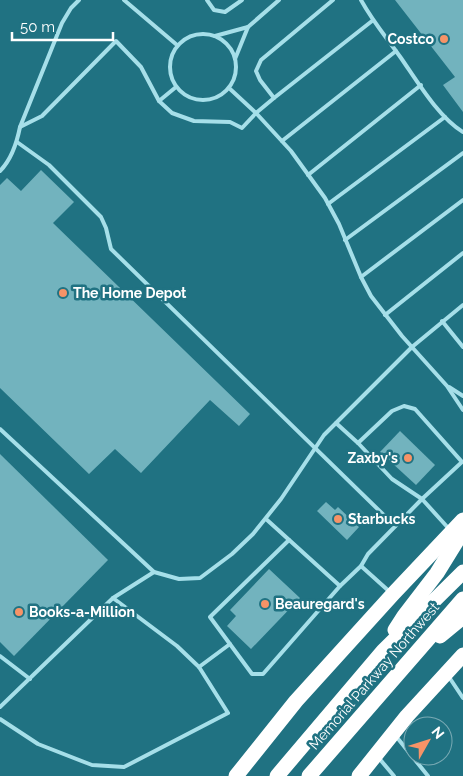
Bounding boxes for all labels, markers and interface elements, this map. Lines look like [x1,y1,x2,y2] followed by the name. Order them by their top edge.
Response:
[12,10,114,42] scale bar
[20,18,55,36] text: 50 m
[387,31,435,47] place label: Costco
[438,33,450,45] marker: Costco
[73,285,187,301] place label: The Home Depot
[57,287,69,299] marker: The Home Depot
[347,450,398,466] place label: Zaxby's
[402,452,414,464] marker: Zaxby's
[348,511,415,527] place label: Starbucks
[332,513,344,525] marker: Starbucks
[275,596,365,612] place label: Beauregard's
[259,598,271,610] marker: Beauregard's
[305,599,443,753] street label: Memorial Parkway Northwest
[29,604,135,620] place label: Books-a-Million
[13,606,25,618] marker: Books-a-Million
[403,716,453,766] north arrow

